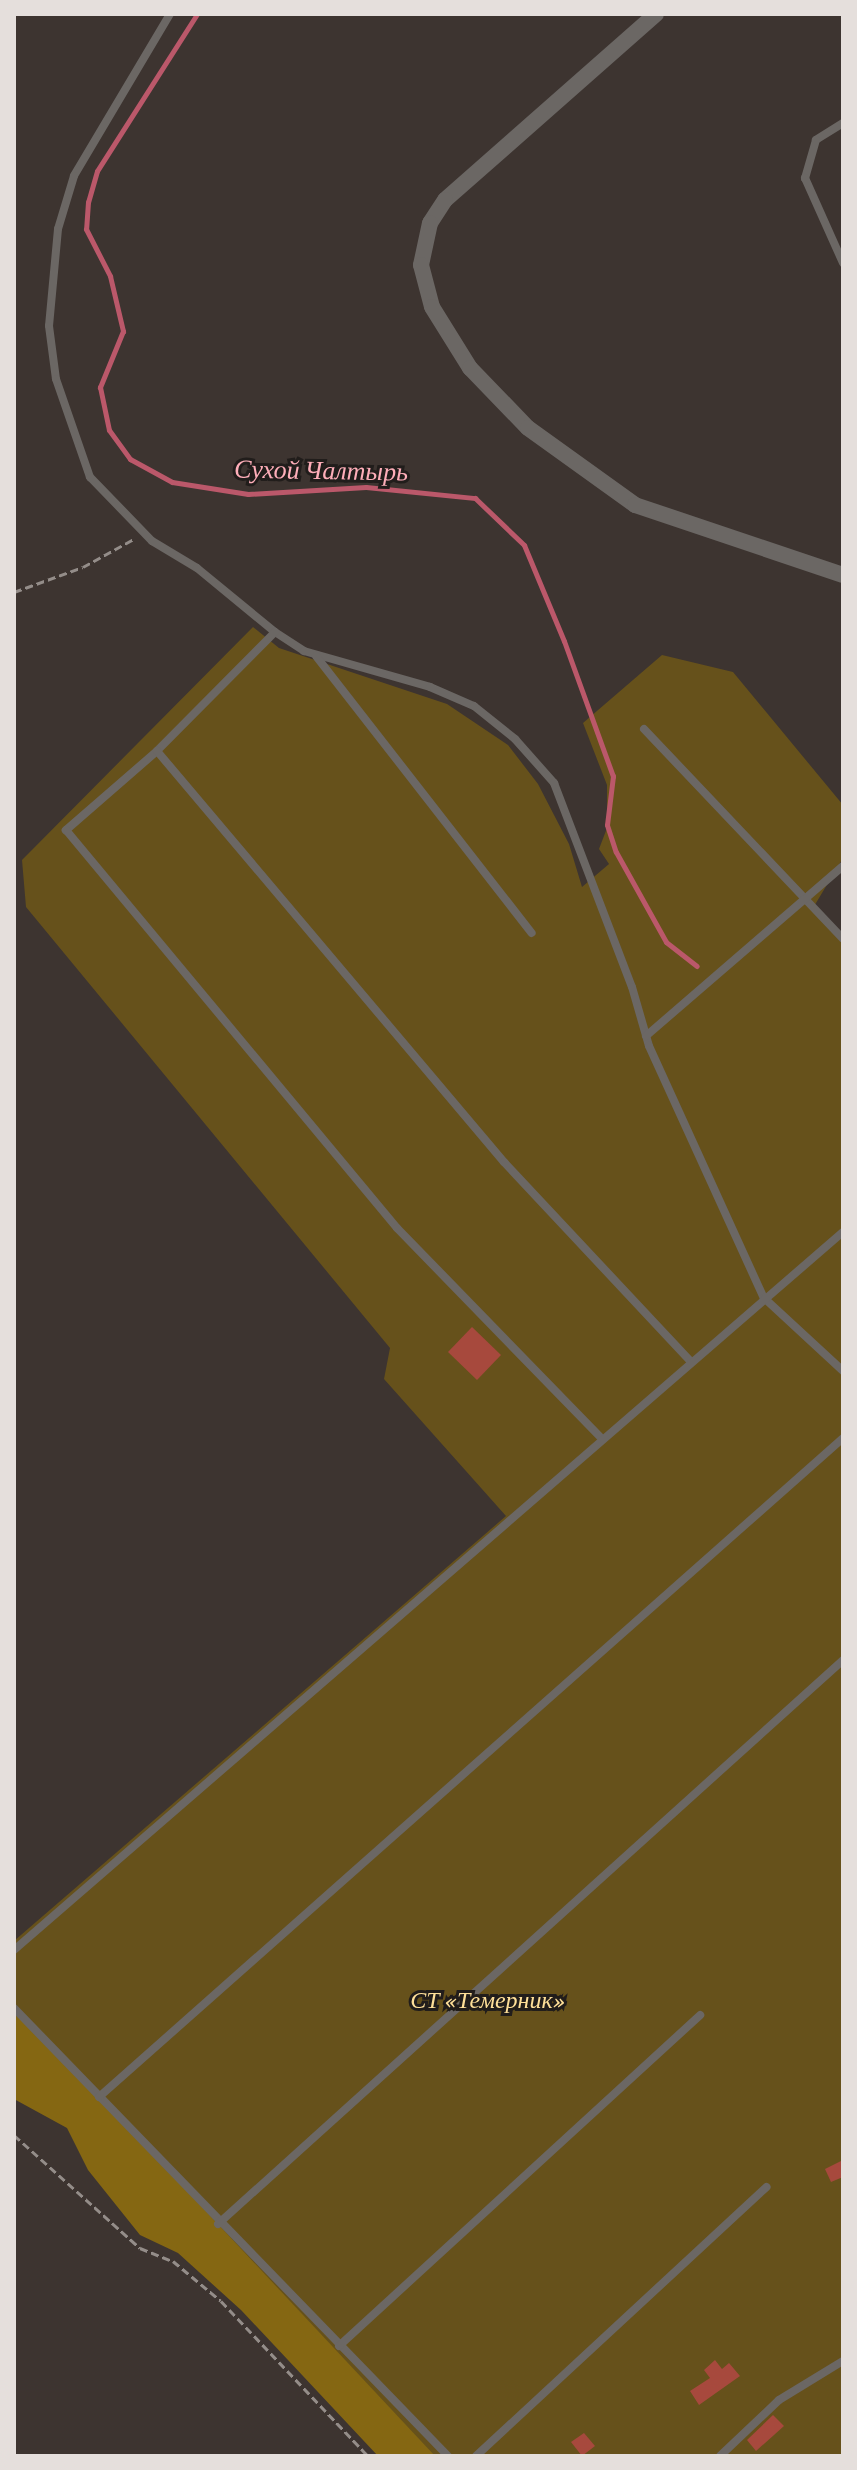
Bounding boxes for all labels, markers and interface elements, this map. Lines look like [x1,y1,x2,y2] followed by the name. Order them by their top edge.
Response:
[234,454,408,488] water label: Сухой Чалтырь
[410,1986,566,2014] park label: СТ «Темерник»

